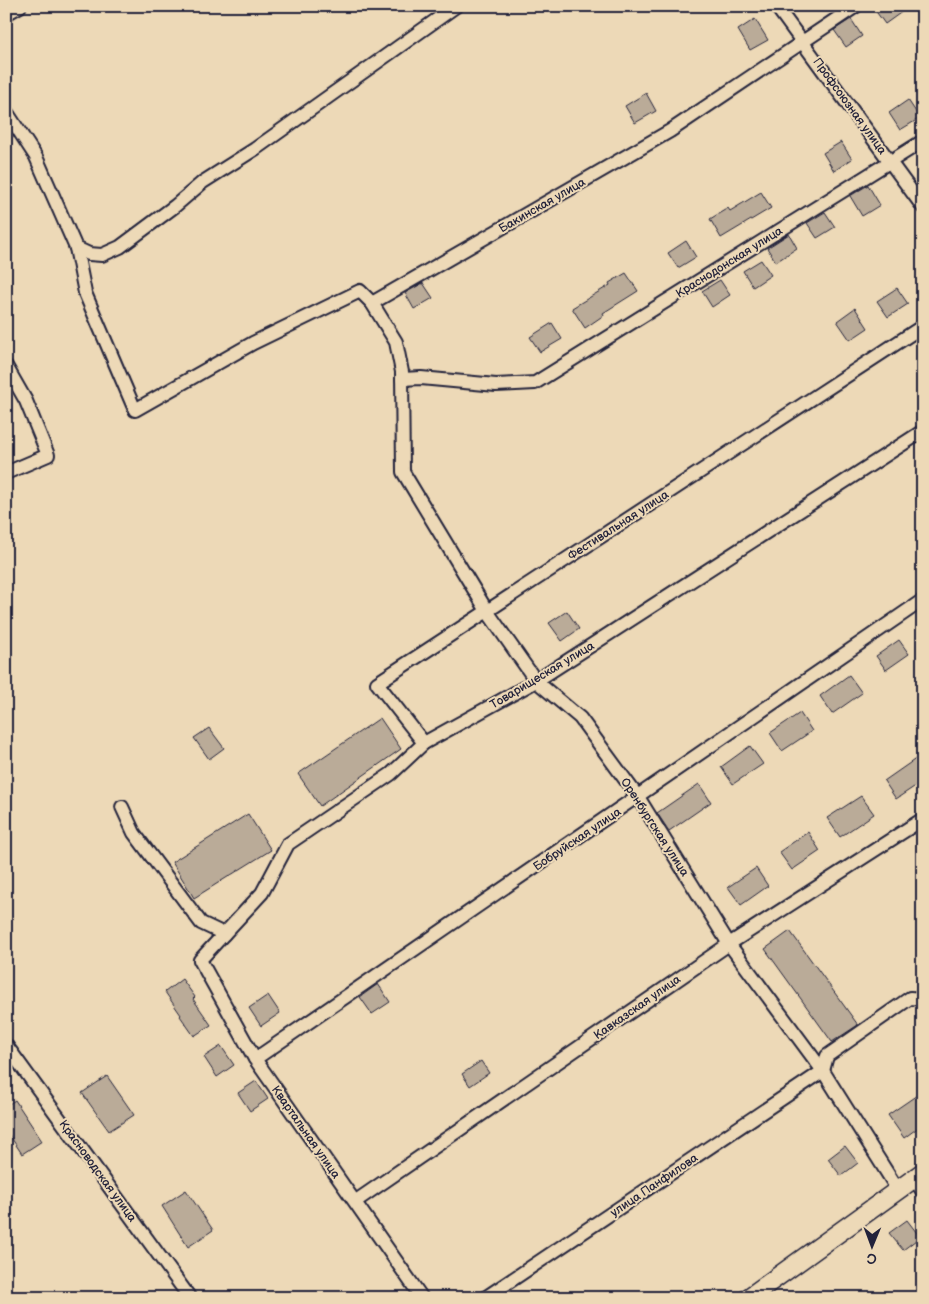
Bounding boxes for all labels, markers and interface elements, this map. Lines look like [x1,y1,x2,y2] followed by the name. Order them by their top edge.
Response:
[809,55,890,158] street label: Профсоюзная улица
[496,175,588,236] street label: Бакинская улица
[673,224,785,301] street label: Краснодонская улица
[565,487,672,564] street label: Фестивальная улица
[487,638,597,712] street label: Товарищеская улица
[617,775,692,879] street label: Оренбургская улица
[531,805,624,874] street label: Бобруйская улица
[591,972,684,1043] street label: Кавказская улица
[268,1083,343,1182] street label: Квартальная улица
[56,1117,140,1225] street label: Красноводская улица
[608,1151,701,1220] street label: улица Панфилова
[846,1222,896,1272] north arrow
[867,1250,877,1267] text: С

